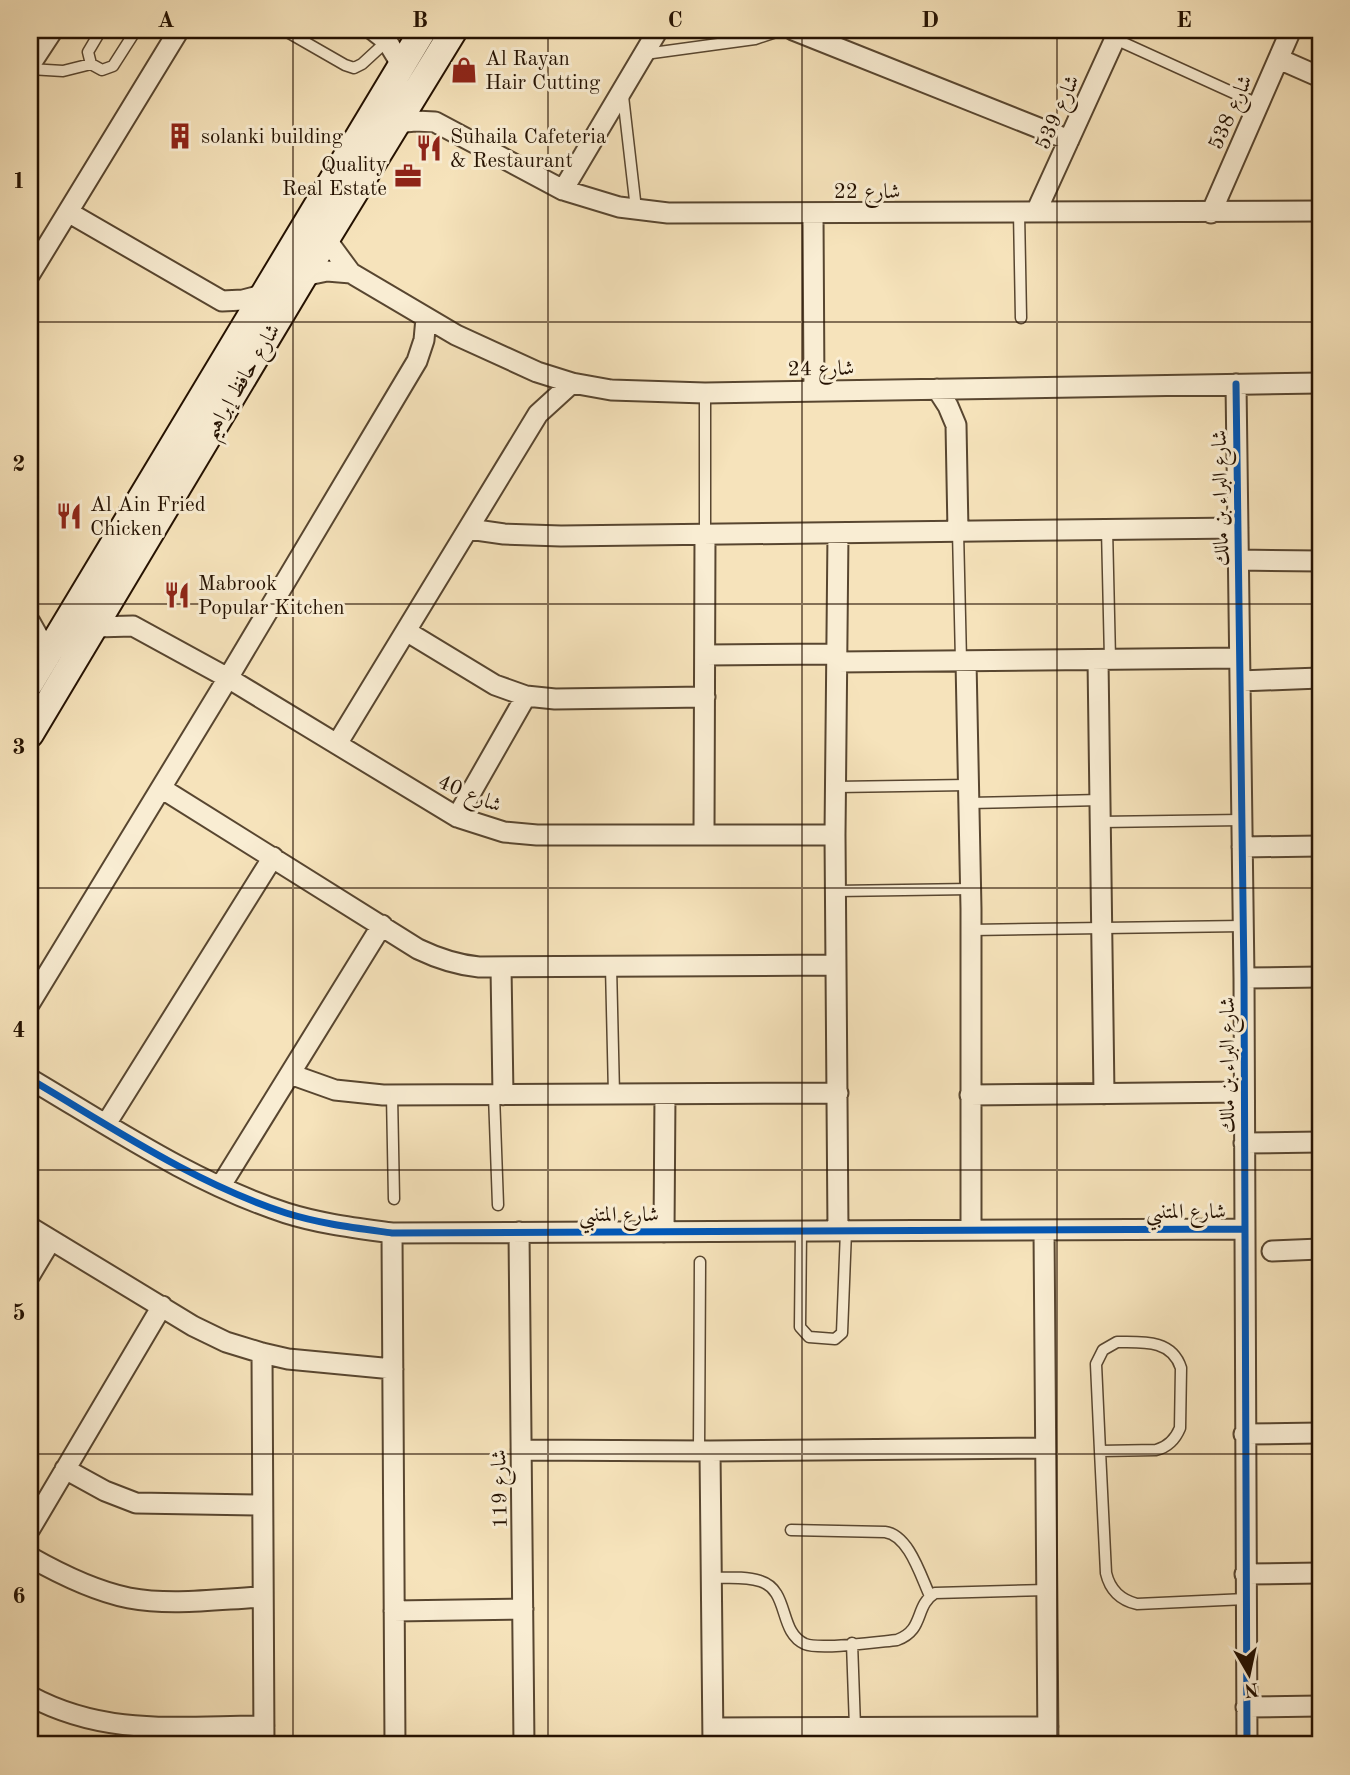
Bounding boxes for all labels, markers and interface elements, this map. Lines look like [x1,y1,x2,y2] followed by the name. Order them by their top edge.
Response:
[157,9,175,32] text: A
[412,9,428,32] text: B
[667,9,683,32] text: C
[921,9,939,32] text: D
[1176,9,1192,32] text: E
[485,49,601,94] place label: Al Rayan Hair Cutting
[449,55,479,85] shop icon: Al Rayan Hair Cutting
[1033,72,1089,155] street label: شارع 539
[1206,72,1262,155] street label: شارع 538
[165,121,195,151] building icon: solanki building
[201,127,344,148] place label: solanki building
[450,127,606,172] place label: Suhaila Cafeteria & Restaurant
[414,133,444,163] restaurant icon: Suhaila Cafeteria & Restaurant
[282,155,387,200] place label: Quality Real Estate
[393,161,423,191] office icon: Quality Real Estate
[12,170,26,193] text: 1
[834,182,900,209] street label: شارع 22
[199,320,292,447] street label: شارع حافظ إبراهيم
[787,358,855,387] street label: شارع 24
[1210,430,1239,566] street label: شارع البراء بن مالك
[12,453,26,476] text: 2
[90,495,206,540] place label: Al Ain Fried Chicken
[54,501,84,531] restaurant icon: Al Ain Fried Chicken
[198,574,345,619] place label: Mabrook Popular Kitchen
[162,580,192,610] restaurant icon: Mabrook Popular Kitchen
[12,736,26,759] text: 3
[432,772,504,823] street label: شارع 40
[1218,997,1245,1133] street label: شارع البراء بن مالك
[12,1019,26,1042] text: 4
[1146,1202,1226,1231] street label: شارع المتنبي
[579,1205,659,1234] street label: شارع المتنبي
[12,1302,26,1325] text: 5
[489,1449,518,1529] street label: شارع 119
[12,1585,26,1608] text: 6
[1214,1638,1284,1708] north arrow
[1242,1678,1260,1699] text: N

